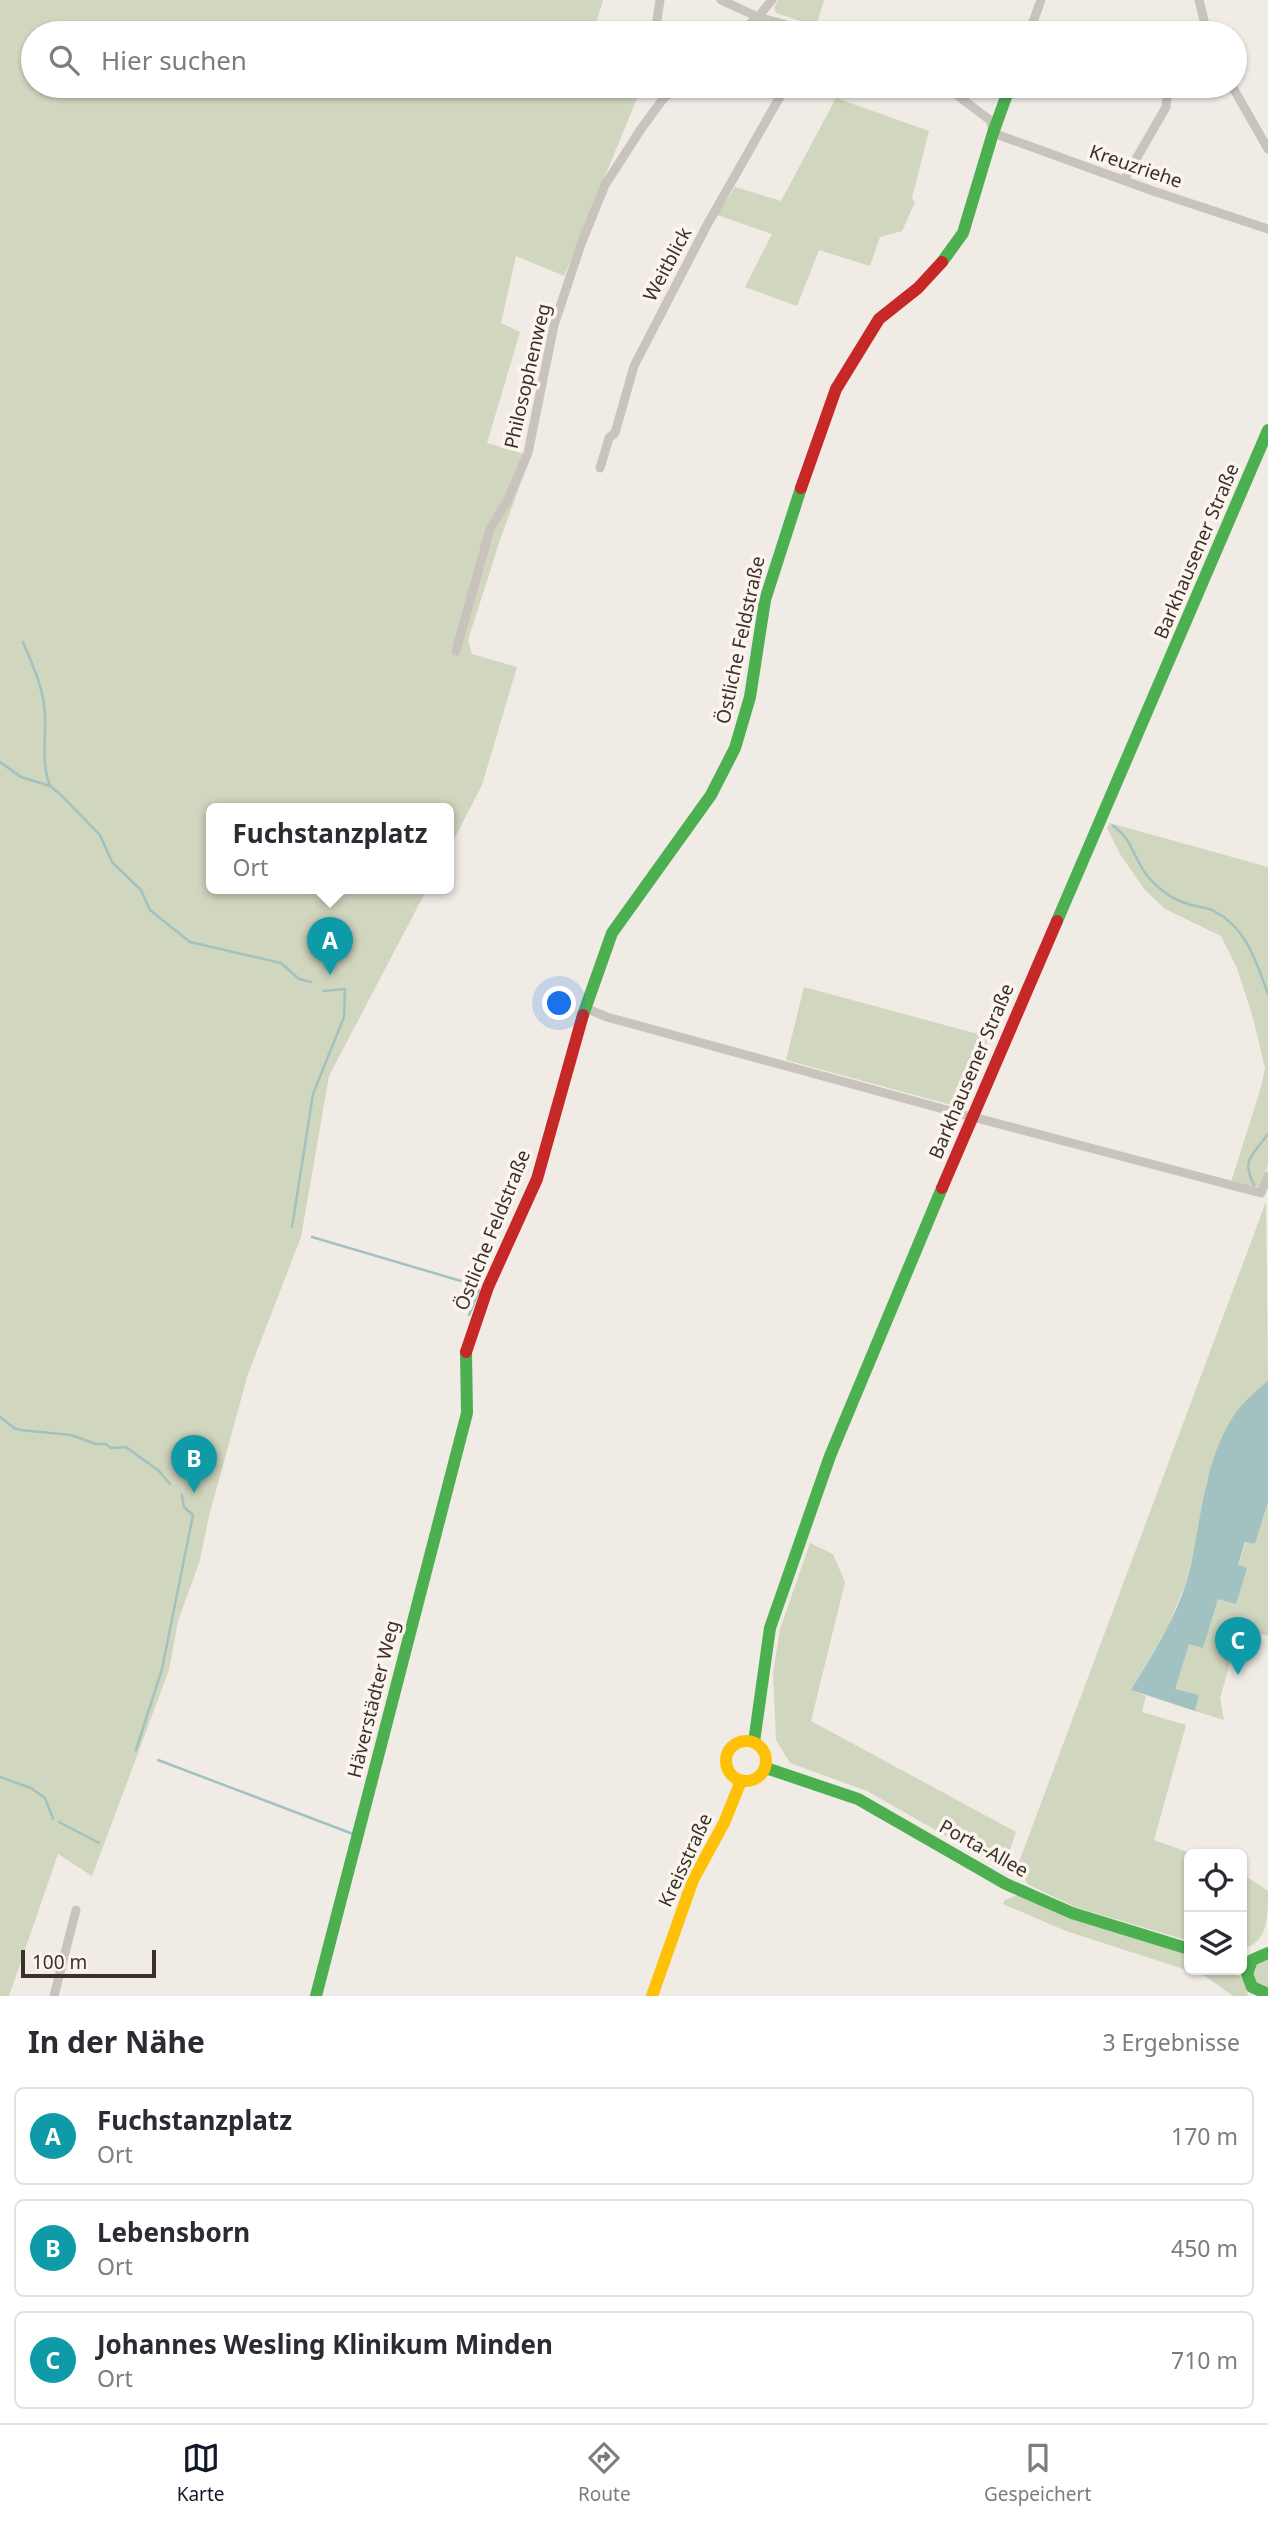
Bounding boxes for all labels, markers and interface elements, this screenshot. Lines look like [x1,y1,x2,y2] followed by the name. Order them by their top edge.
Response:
[21,21,1247,98] search box
[45,41,83,79] icon: search
[101,42,247,78] text: Hier suchen
[1086,138,1186,194] street label: Kreuzriehe
[637,222,697,306] street label: Weitblick
[498,301,556,451] street label: Philosophenweg
[1147,459,1245,643] street label: Barkhausener Straße
[709,554,771,726] street label: Östliche Feldstraße
[206,803,454,894] popup
[233,815,427,851] text: Fuchstanzplatz
[233,851,268,883] text: Ort
[307,917,353,975] pin: A
[922,979,1020,1163] street label: Barkhausener Straße
[542,986,576,1020] your location
[448,1146,536,1314] street label: Östliche Feldstraße
[171,1435,217,1493] pin: B
[1215,1617,1261,1675] pin: C
[341,1618,405,1780] street label: Häverstädter Weg
[652,1809,718,1911] street label: Kreisstraße
[935,1813,1033,1883] street label: Porta-Allee
[1184,1849,1247,1975] map controls
[1184,1849,1247,1912] button: locate
[1184,1912,1247,1975] button: layers
[21,1947,156,1979] scale bar
[32,1949,87,1975] text: 100 m
[28,2021,205,2062] text: In der Nähe
[1102,2026,1240,2058] text: 3 Ergebnisse
[97,2102,292,2138] text: Fuchstanzplatz
[45,2120,61,2152] text: A
[1171,2120,1238,2152] text: 170 m
[97,2138,133,2170] text: Ort
[97,2214,250,2250] text: Lebensborn
[45,2232,61,2264] text: B
[1171,2232,1238,2264] text: 450 m
[97,2250,133,2282] text: Ort
[97,2326,553,2362] text: Johannes Wesling Klinikum Minden
[46,2344,60,2376] text: C
[1171,2344,1238,2376] text: 710 m
[97,2362,133,2394] text: Ort
[177,2439,225,2507] tab: Karte
[578,2439,631,2507] tab: Route
[984,2439,1091,2507] tab: Gespeichert

